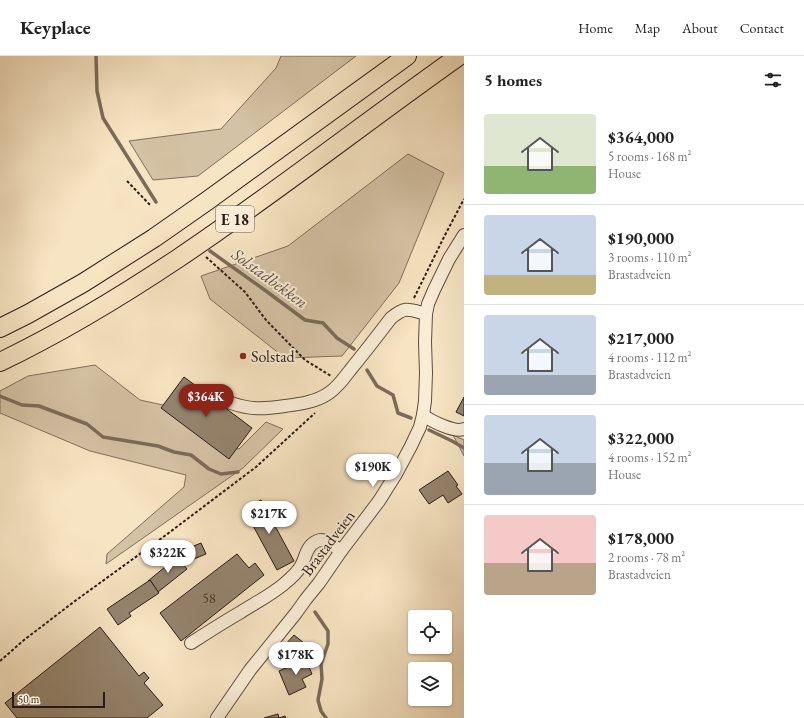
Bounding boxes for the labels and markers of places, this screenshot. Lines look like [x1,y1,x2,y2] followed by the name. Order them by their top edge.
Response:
[251,346,296,367] place label: Solstad
[238,351,248,361] marker: Solstad
[178,384,234,418] pin: $364K
[345,454,401,488] pin: $190K
[241,501,297,535] pin: $217K
[140,540,196,574] pin: $322K
[268,642,324,676] pin: $178K

